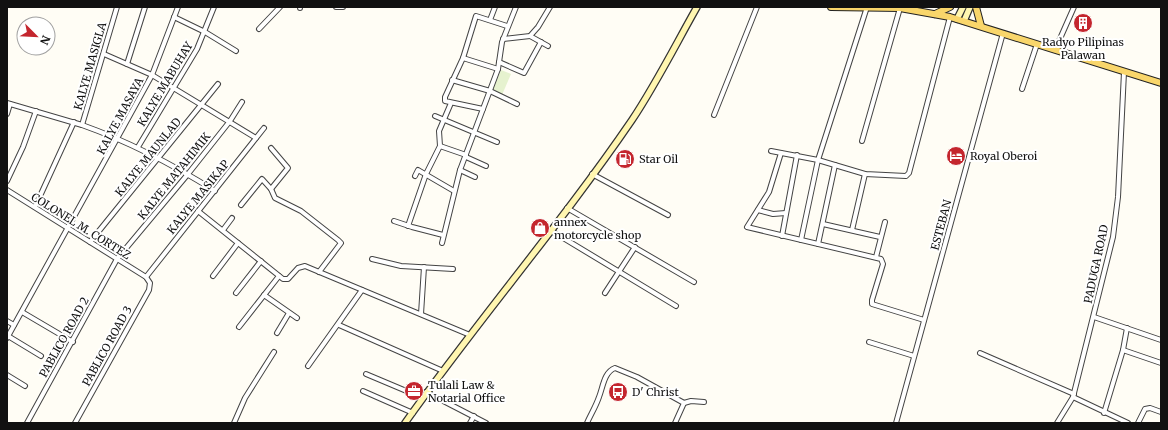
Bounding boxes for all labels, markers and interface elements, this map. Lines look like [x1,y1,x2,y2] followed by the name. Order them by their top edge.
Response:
[1072,12,1094,34] building icon: Radyo Pilipinas Palawan
[16,16,56,56] north arrow
[71,20,109,112] street label: KALYE MASIGLA
[37,33,53,47] text: N
[1042,35,1124,62] place label: Radyo Pilipinas Palawan
[134,38,196,129] street label: KALYE MABUHAY
[94,75,146,157] street label: KALYE MASAYA
[112,115,184,199] street label: KALYE MAUNLAD
[135,130,213,222] street label: KALYE MATAHIMIK
[945,145,967,167] hotel icon: Royal Oberoi
[614,148,636,170] fuel station icon: Star Oil
[970,149,1038,163] place label: Royal Oberoi
[639,152,679,166] place label: Star Oil
[164,157,232,237] street label: KALYE MASIKAP
[29,190,133,262] street label: COLONEL M. CORTEZ
[928,198,955,252] street label: ESTEBAN
[554,215,641,242] place label: annex motorcycle shop
[529,217,551,239] shop icon: annex motorcycle shop
[1081,223,1111,305] street label: PADUGA ROAD
[36,294,92,380] street label: PABLICO ROAD 2
[79,303,135,389] street label: PABLICO ROAD 3
[428,378,505,405] place label: Tulali Law & Notarial Office
[403,380,425,402] office icon: Tulali Law & Notarial Office
[607,381,629,403] bus stop icon: D' Christ
[632,385,679,399] place label: D' Christ

